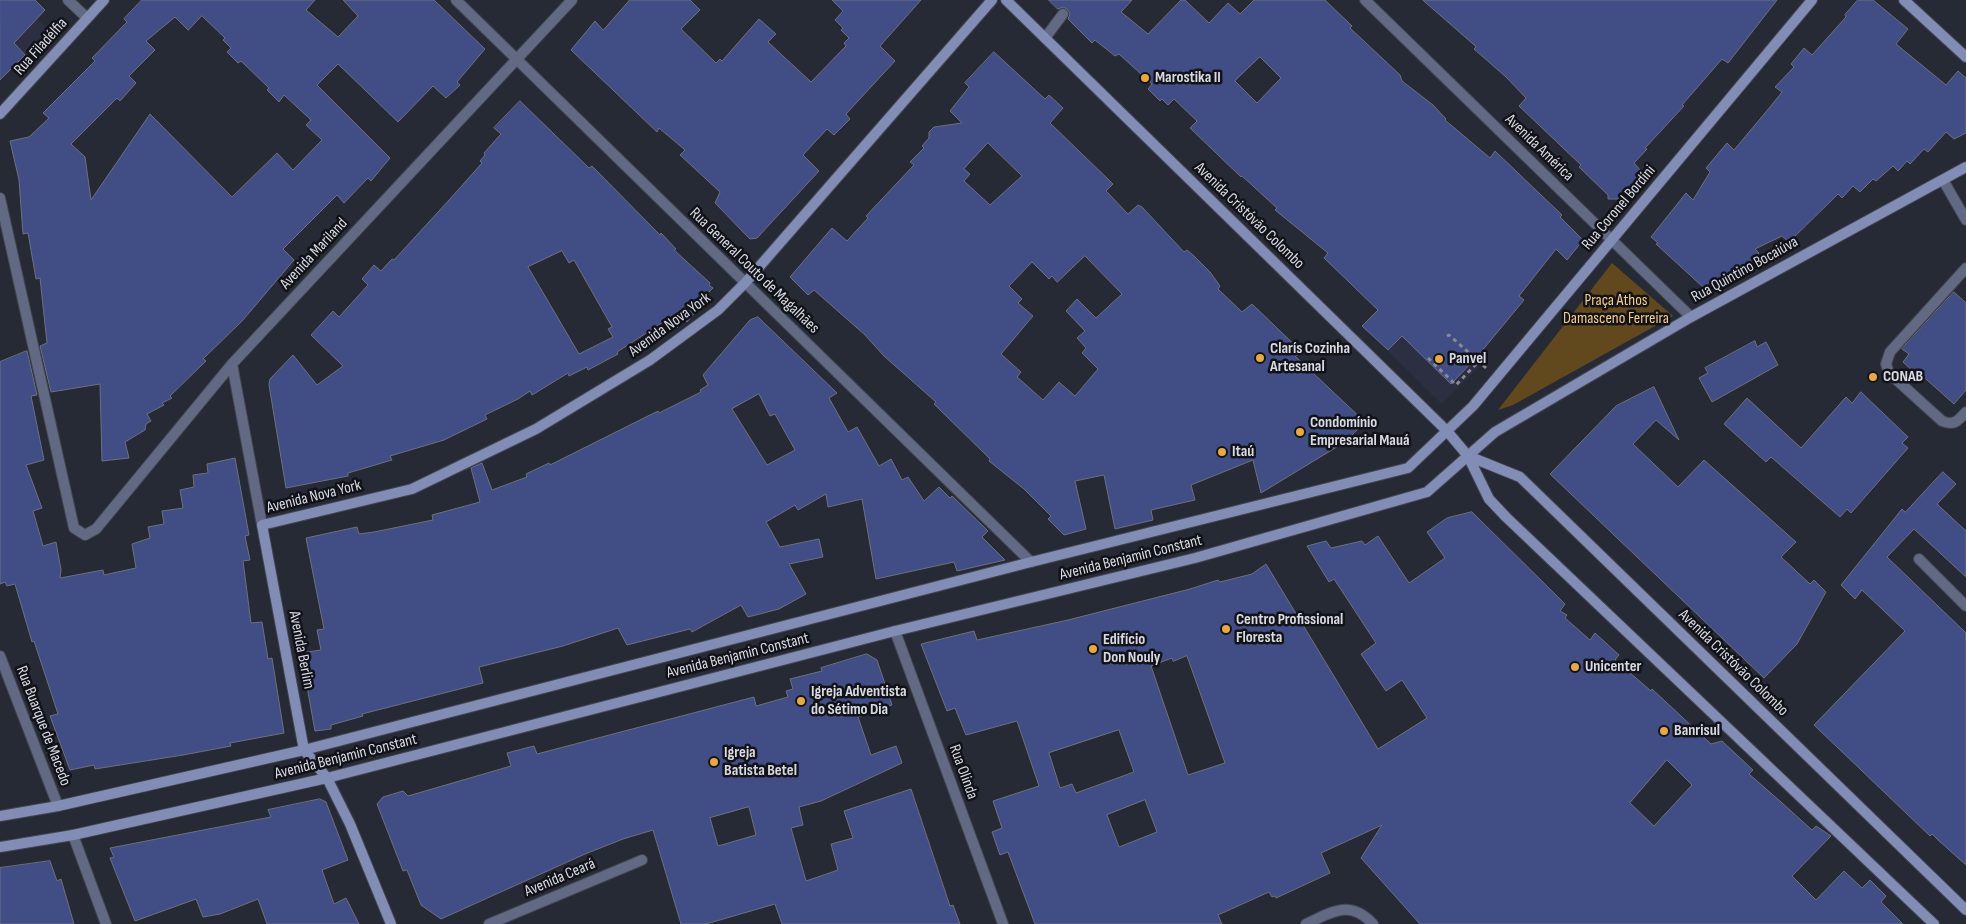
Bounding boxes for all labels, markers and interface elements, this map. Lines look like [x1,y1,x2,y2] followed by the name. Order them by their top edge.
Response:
[10,14,72,80] street label: Rua Filadélfia
[1155,68,1221,88] place label: Marostika II
[1139,72,1151,84] marker: Marostika II
[1501,110,1577,186] street label: Avenida América
[1190,159,1308,273] street label: Avenida Cristóvão Colombo
[1578,162,1660,254] street label: Rua Coronel Bordini
[685,204,823,338] street label: Rua General Couto de Magalhães
[276,214,352,294] street label: Avenida Mariland
[1688,233,1802,307] street label: Rua Quintino Bocaiúva
[625,289,715,361] street label: Avenida Nova York
[1563,291,1669,329] park label: Praça Athos Damasceno Ferreira
[1270,339,1350,377] place label: Clarís Cozinha Artesanal
[1449,349,1486,369] place label: Panvel
[1254,352,1266,364] marker: Clarís Cozinha Artesanal
[1433,353,1445,365] marker: Panvel
[1883,367,1923,387] place label: CONAB
[1867,371,1879,383] marker: CONAB
[1310,413,1409,451] place label: Condomínio Empresarial Mauá
[1294,426,1306,438] marker: Condomínio Empresarial Mauá
[1232,442,1254,462] place label: Itaú
[1216,446,1228,458] marker: Itaú
[265,476,363,518] street label: Avenida Nova York
[1058,531,1204,585] street label: Avenida Benjamin Constant
[1674,606,1792,720] street label: Avenida Cristóvão Colombo
[284,609,318,691] street label: Avenida Berlim
[1236,610,1343,648] place label: Centro Profissional Floresta
[1220,623,1232,635] marker: Centro Profissional Floresta
[665,629,811,683] street label: Avenida Benjamin Constant
[1103,630,1160,668] place label: Edifício Don Nouly
[1087,643,1099,655] marker: Edifício Don Nouly
[1585,657,1641,677] place label: Unicenter
[1569,661,1581,673] marker: Unicenter
[11,663,75,789] street label: Rua Buarque de Macedo
[811,682,907,720] place label: Igreja Adventista do Sétimo Dia
[795,695,807,707] marker: Igreja Adventista do Sétimo Dia
[1674,721,1720,741] place label: Banrisul
[1658,725,1670,737] marker: Banrisul
[273,730,419,784] street label: Avenida Benjamin Constant
[944,742,982,802] street label: Rua Olinda
[724,743,797,781] place label: Igreja Batista Betel
[708,756,720,768] marker: Igreja Batista Betel
[522,854,598,902] street label: Avenida Ceará

